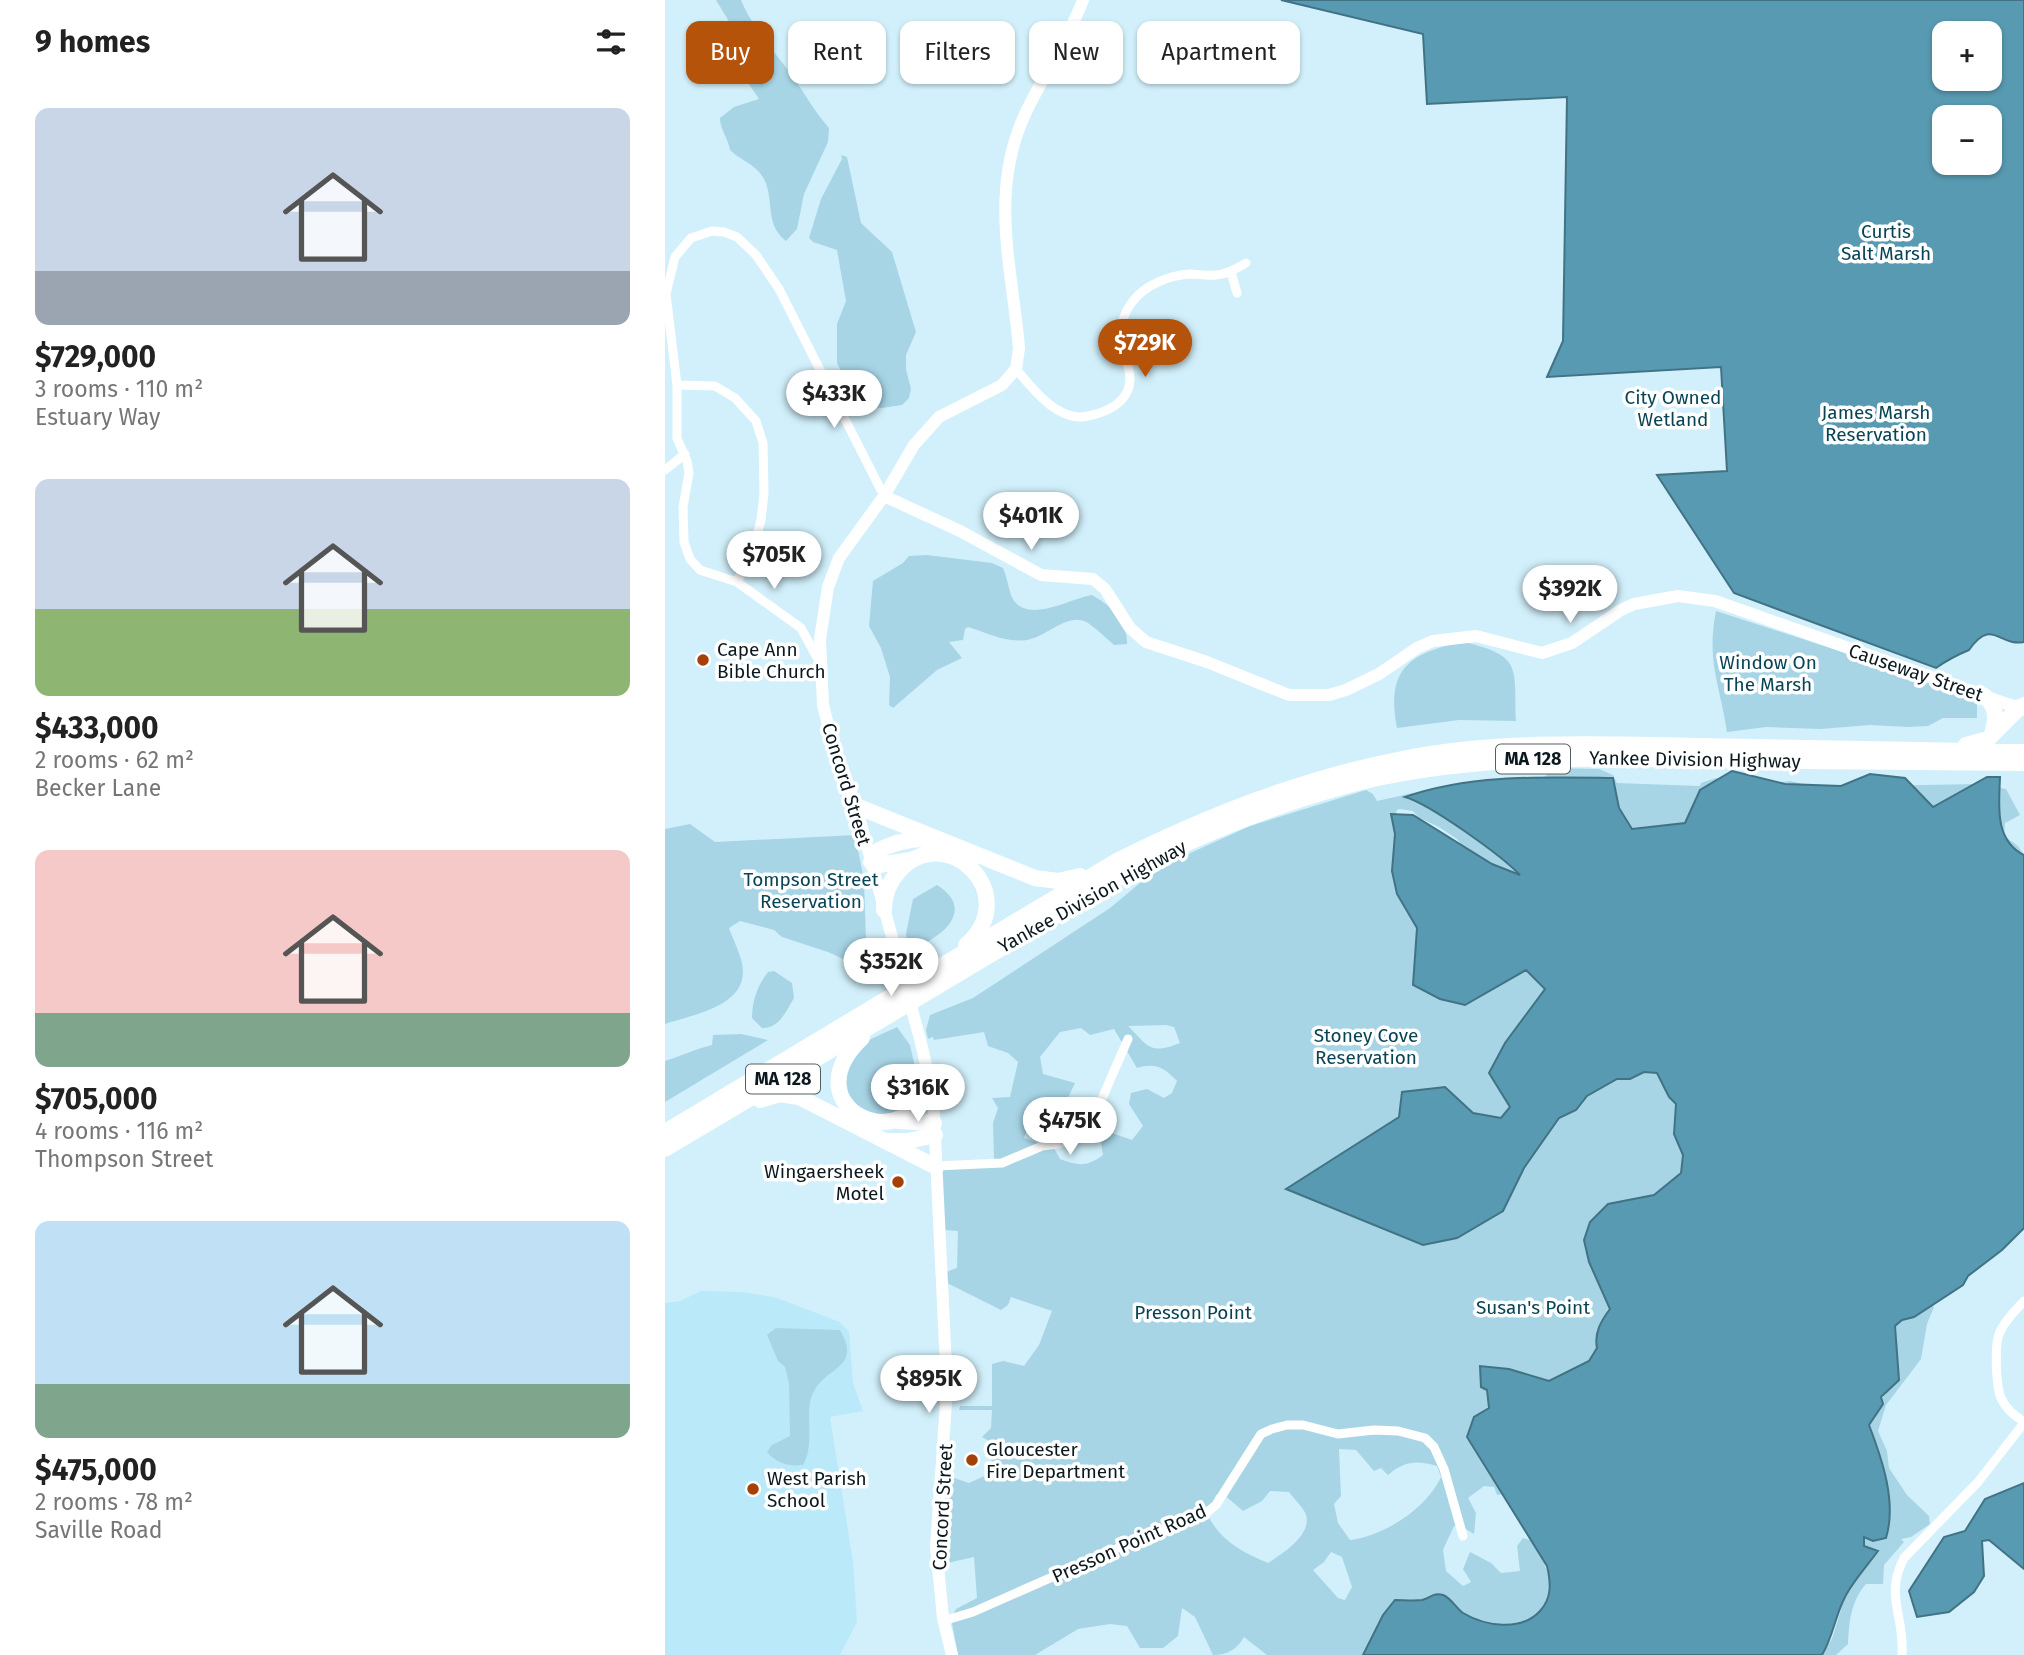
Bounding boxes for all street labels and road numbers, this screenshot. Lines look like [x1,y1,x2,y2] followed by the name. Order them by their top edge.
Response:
[1846,639,1986,706] street label: Causeway Street
[817,720,876,848] street label: Concord Street
[1496,744,1570,774] road number: MA 128
[1589,746,1802,773] street label: Yankee Division Highway
[994,835,1191,958] street label: Yankee Division Highway
[746,1064,820,1094] road number: MA 128
[928,1443,957,1571] street label: Concord Street
[1049,1499,1210,1588] street label: Presson Point Road

